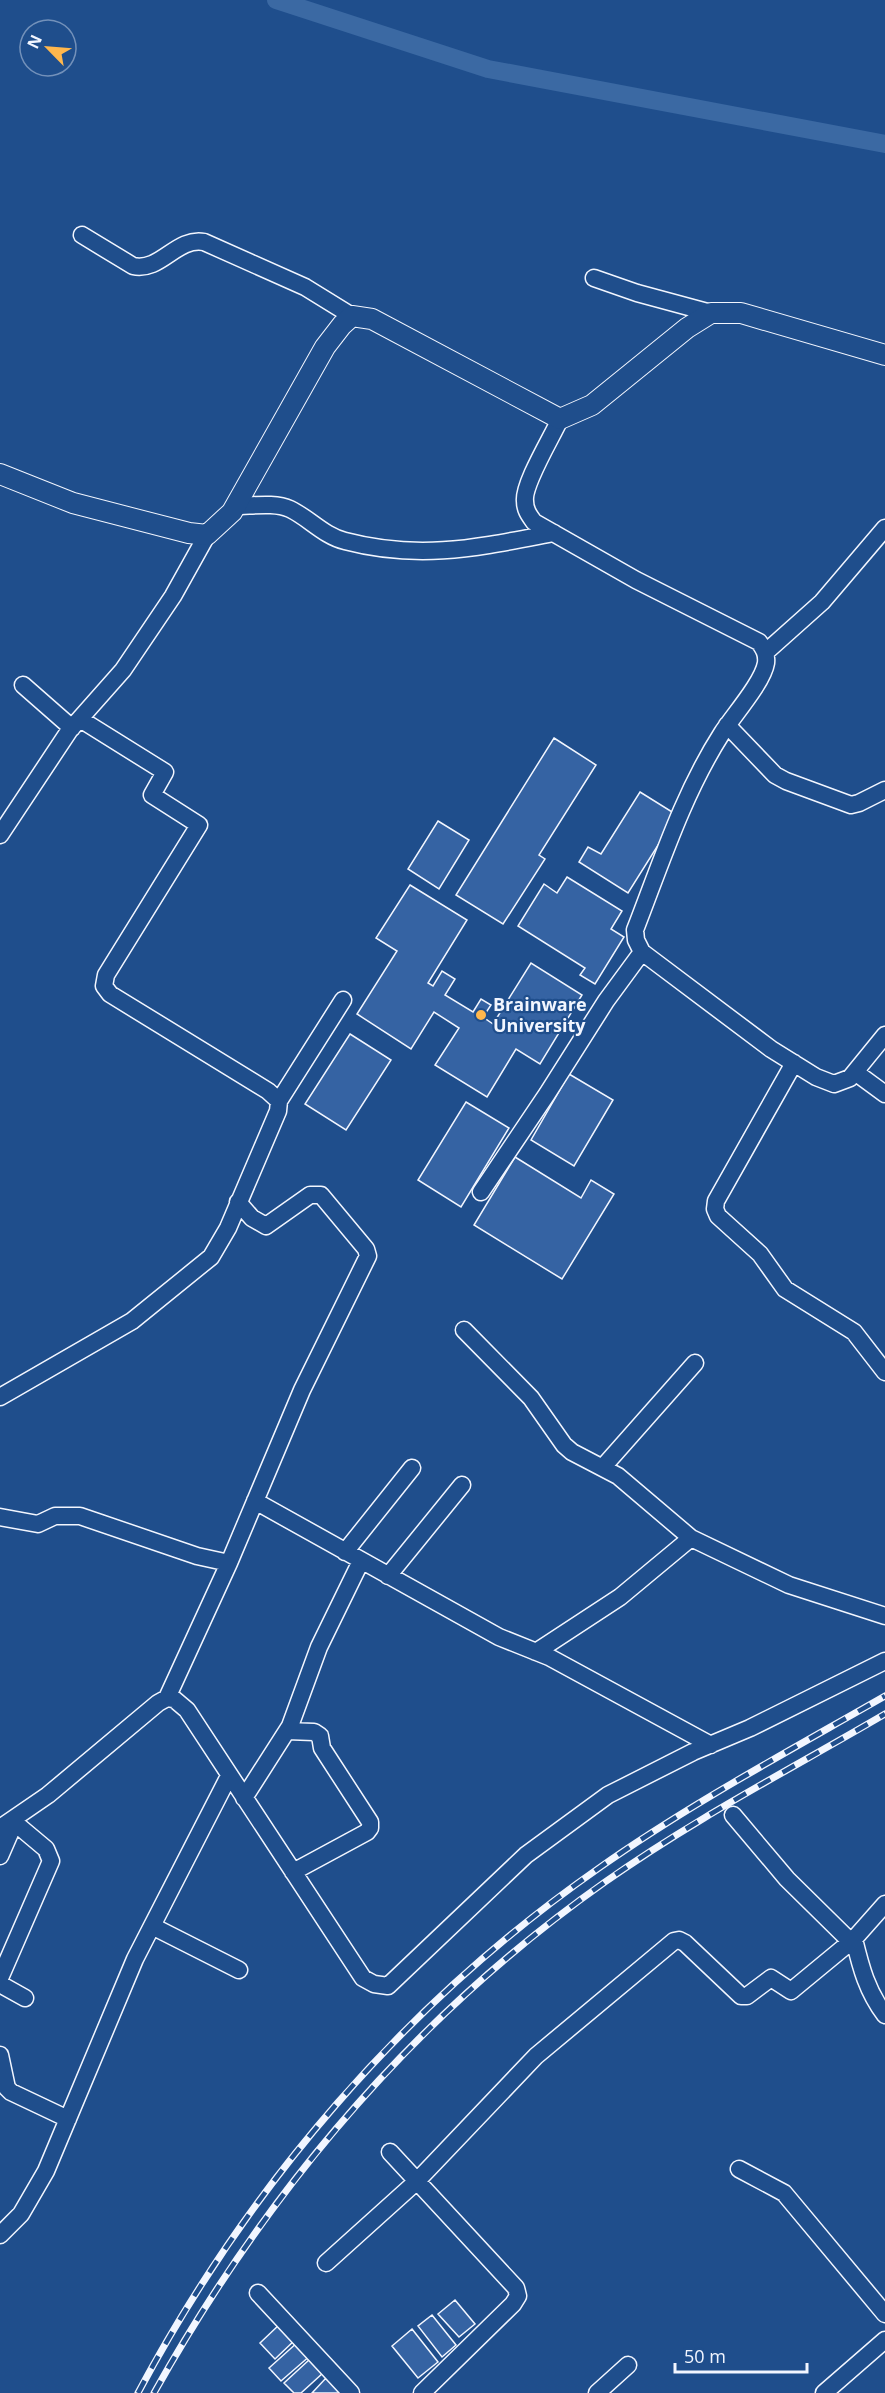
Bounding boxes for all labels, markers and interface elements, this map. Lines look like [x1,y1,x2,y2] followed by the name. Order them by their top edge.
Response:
[18,18,78,78] north arrow
[22,31,47,52] text: N
[493,992,587,1037] place label: Brainware University
[474,1008,488,1022] marker: Brainware University
[675,2336,807,2374] scale bar
[684,2344,726,2368] text: 50 m

